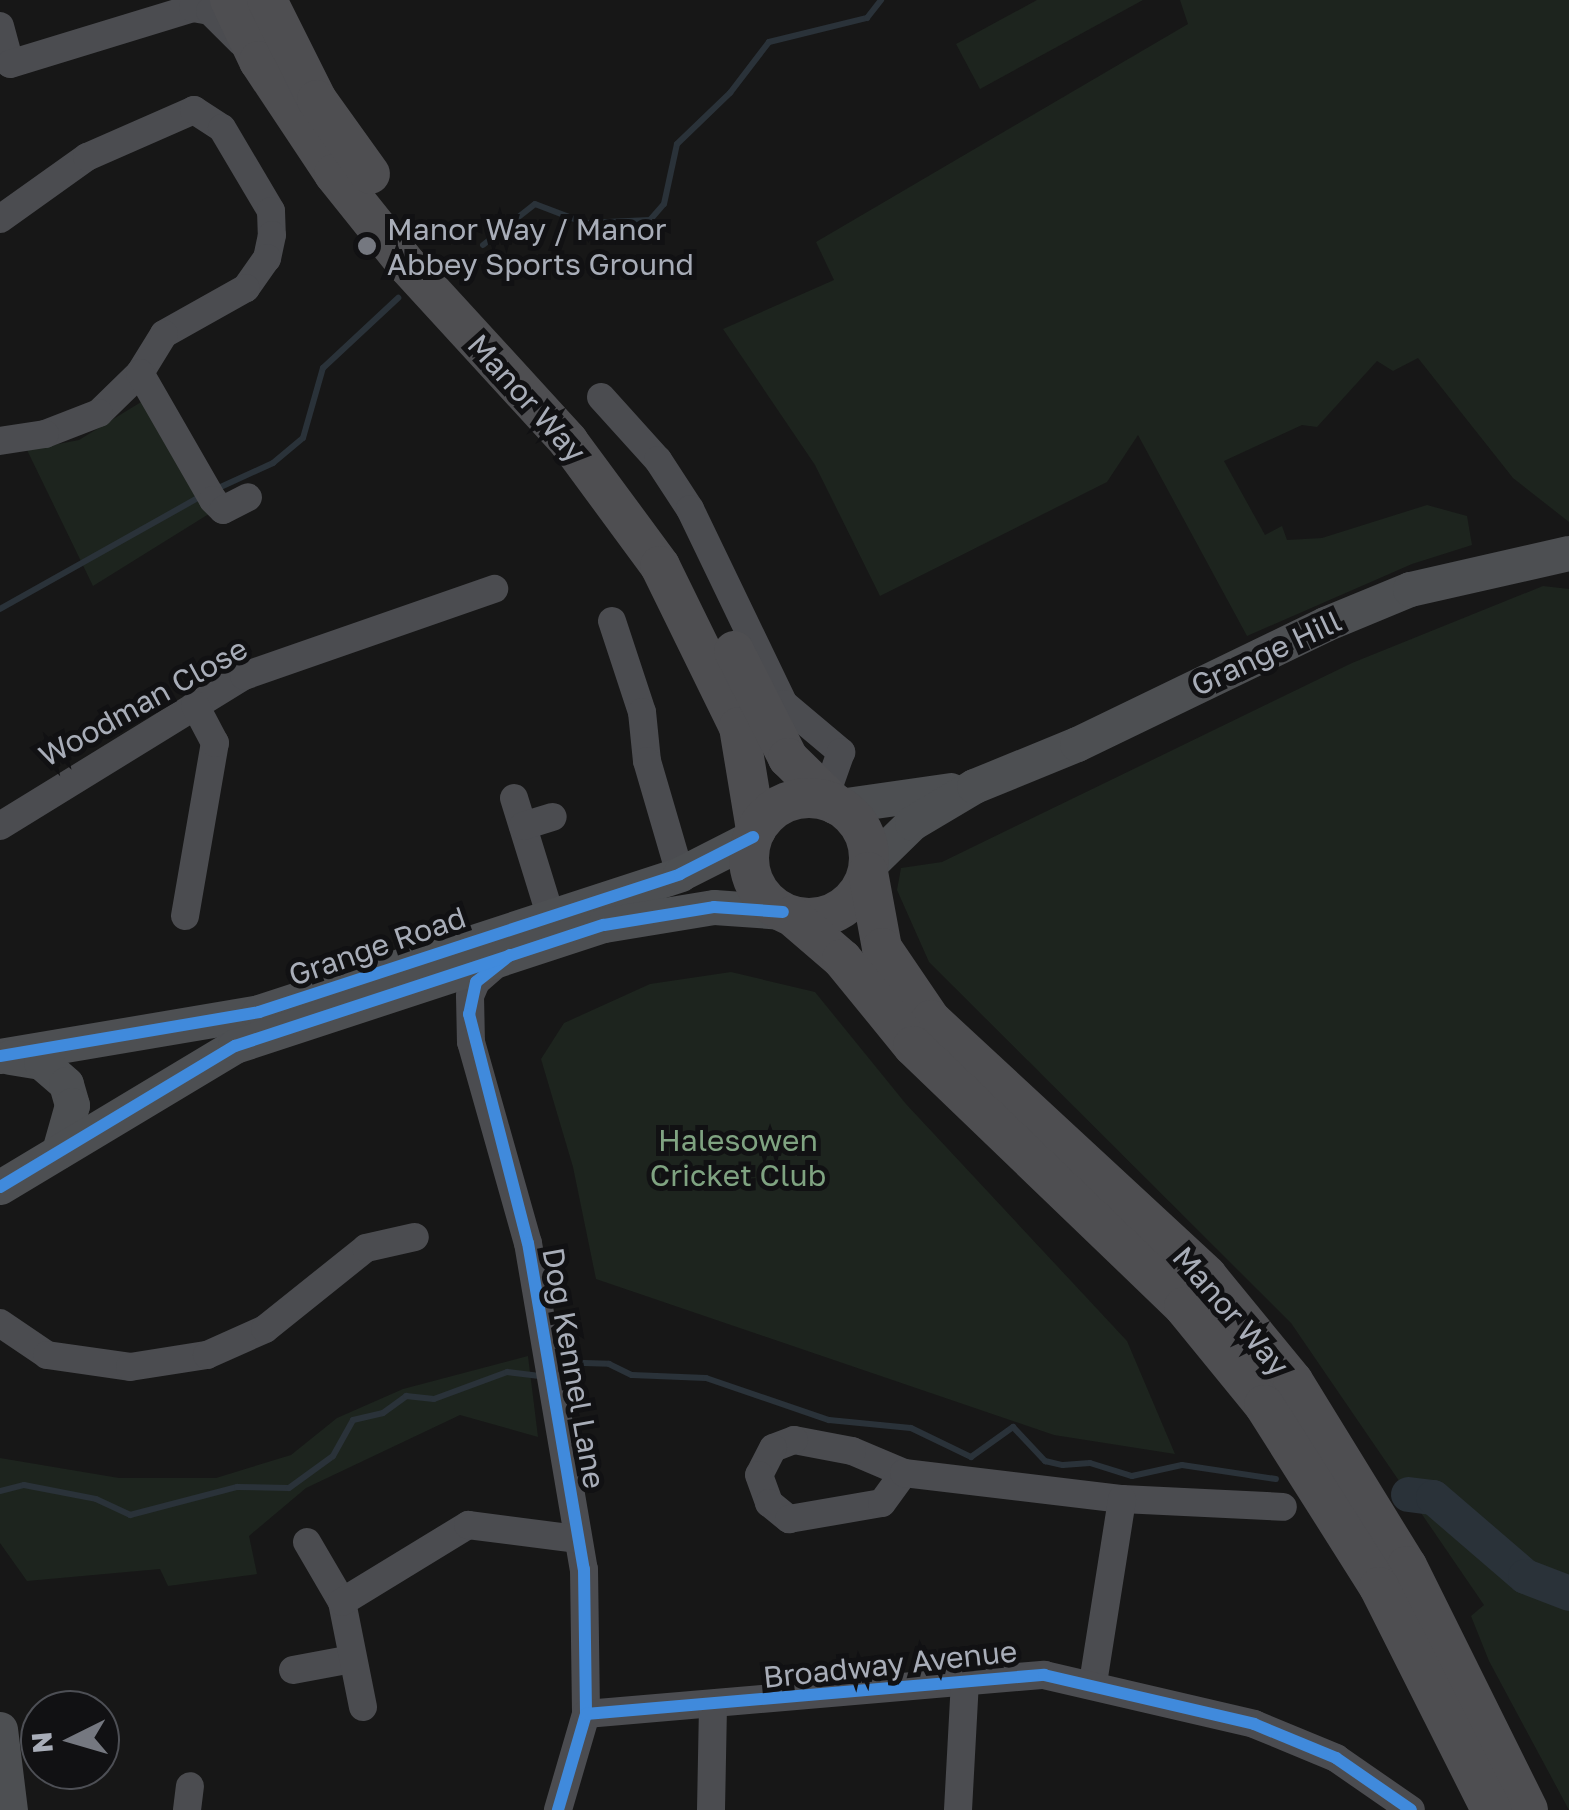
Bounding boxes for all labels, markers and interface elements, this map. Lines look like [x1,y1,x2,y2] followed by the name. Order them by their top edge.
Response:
[387,211,694,282] place label: Manor Way / Manor Abbey Sports Ground
[356,235,378,257] marker: Manor Way / Manor Abbey Sports Ground
[460,327,594,469] street label: Manor Way
[1185,603,1347,703] street label: Grange Hill
[33,630,253,774] street label: Woodman Close
[284,899,470,993] street label: Grange Road
[650,1122,826,1192] park label: Halesowen Cricket Club
[1165,1239,1297,1383] street label: Manor Way
[535,1245,613,1491] street label: Dog Kennel Lane
[761,1633,1019,1695] street label: Broadway Avenue
[20,1690,120,1790] north arrow
[24,1730,59,1755] text: N

